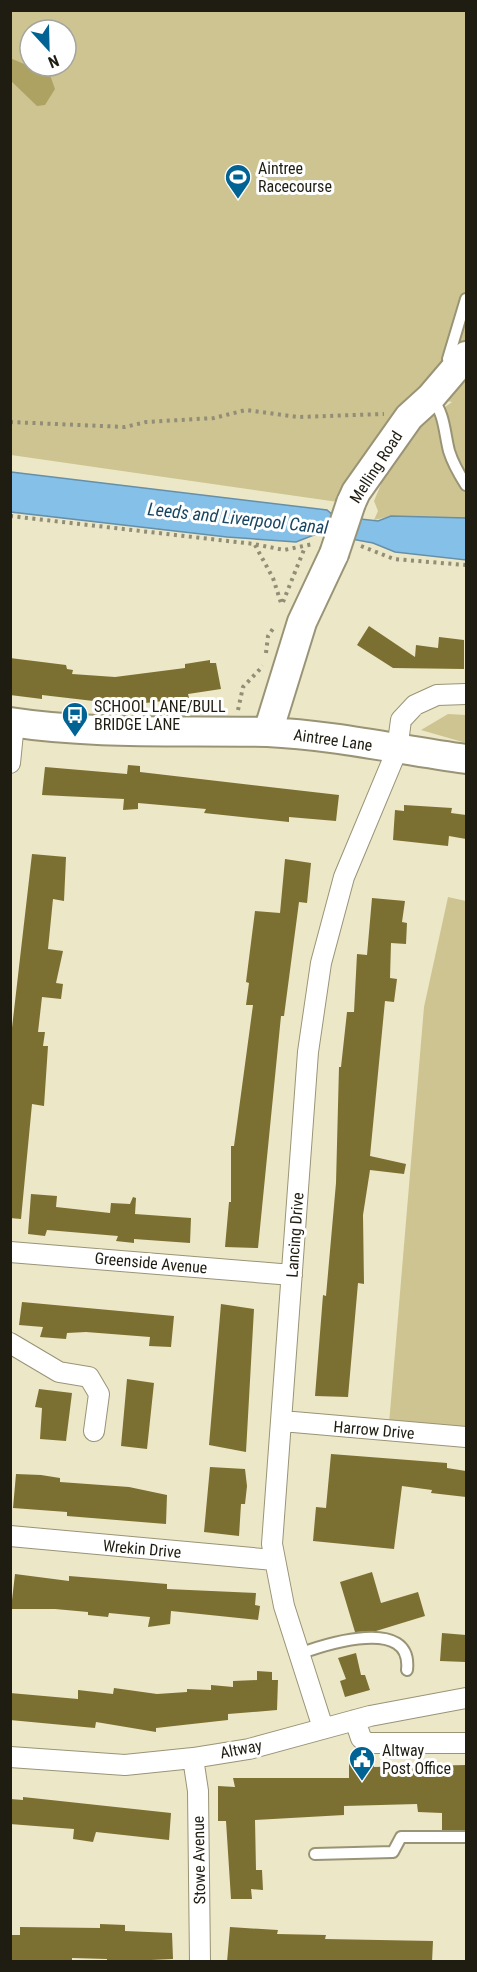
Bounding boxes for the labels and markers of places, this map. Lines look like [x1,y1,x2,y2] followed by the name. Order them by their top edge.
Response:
[258,159,332,196] place label: Aintree Racecourse
[223,162,253,200] sports icon: Aintree Racecourse
[94,697,226,734] place label: SCHOOL LANE/BULL BRIDGE LANE
[60,700,90,738] bus stop icon: SCHOOL LANE/BULL BRIDGE LANE
[382,1741,451,1778] place label: Altway Post Office
[347,1744,377,1782] public building icon: Altway Post Office

